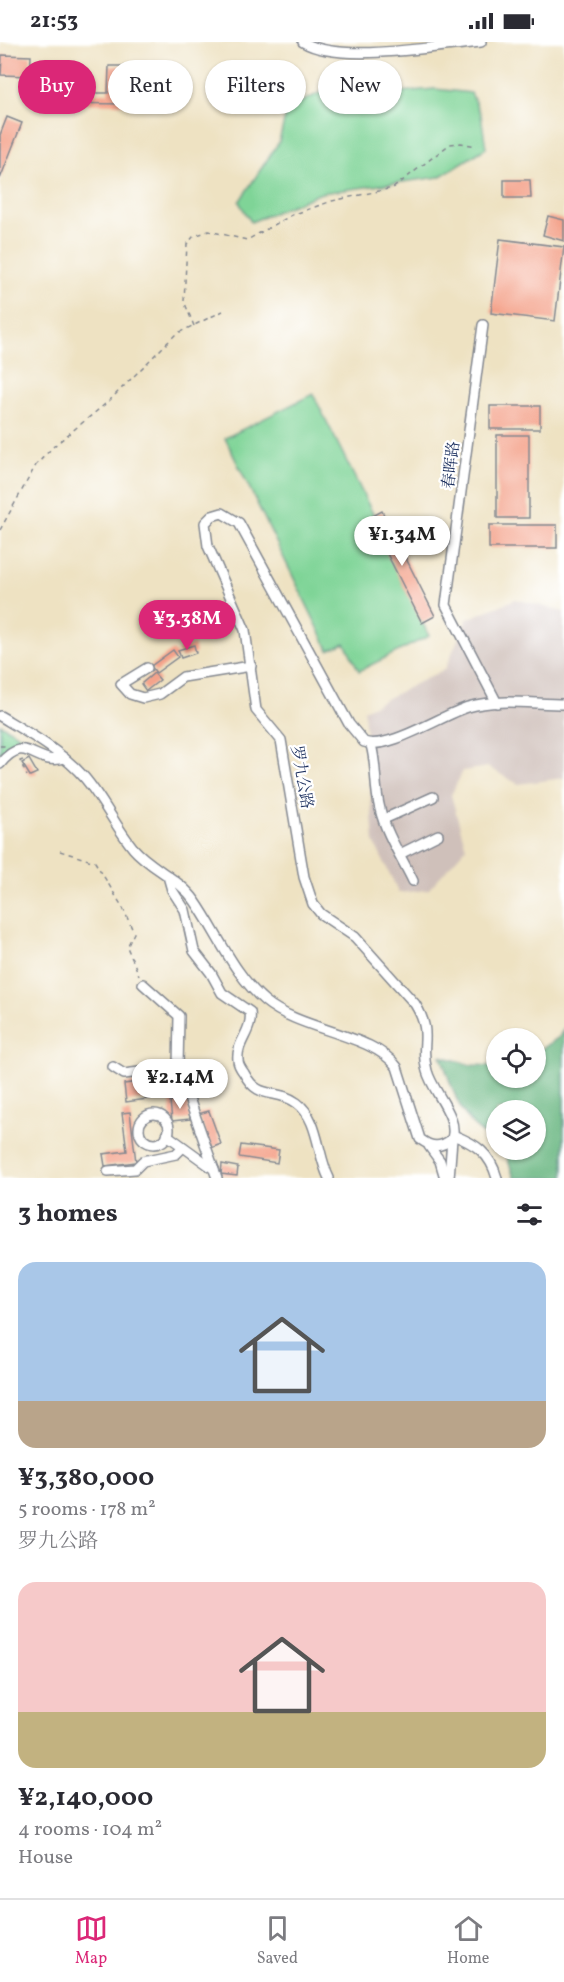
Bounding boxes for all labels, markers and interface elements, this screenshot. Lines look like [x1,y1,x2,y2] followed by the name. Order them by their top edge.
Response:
[30,6,78,37] text: 21:53
[18,60,96,114] chip: Buy
[108,60,193,114] chip: Rent
[205,60,306,114] chip: Filters
[318,60,402,114] chip: New
[438,440,466,490] street label: 春晖路
[353,516,451,567] pin: ¥1.34M
[368,521,436,549] text: ¥1.34M
[138,600,236,651] pin: ¥3.38M
[153,605,221,633] text: ¥3.38M
[285,744,317,811] street label: 罗九公路
[486,1028,546,1160] map controls
[486,1028,546,1088] button: locate
[131,1059,229,1110] pin: ¥2.14M
[146,1064,214,1092] text: ¥2.14M
[486,1100,546,1160] button: layers
[18,1196,118,1232] text: 3 homes
[513,1198,546,1231] icon: filters
[228,1301,336,1409] icon: home
[18,1460,154,1496] text: ¥3,380,000
[18,1496,156,1524] text: 5 rooms · 178 m²
[18,1528,98,1556] text: 罗九公路
[228,1621,336,1729] icon: home
[18,1780,153,1816] text: ¥2,140,000
[18,1816,162,1844] text: 4 rooms · 104 m²
[18,1844,73,1872] text: House
[75,1912,108,1970] tab: Map
[257,1912,298,1970] tab: Saved
[447,1912,489,1970] tab: Home

